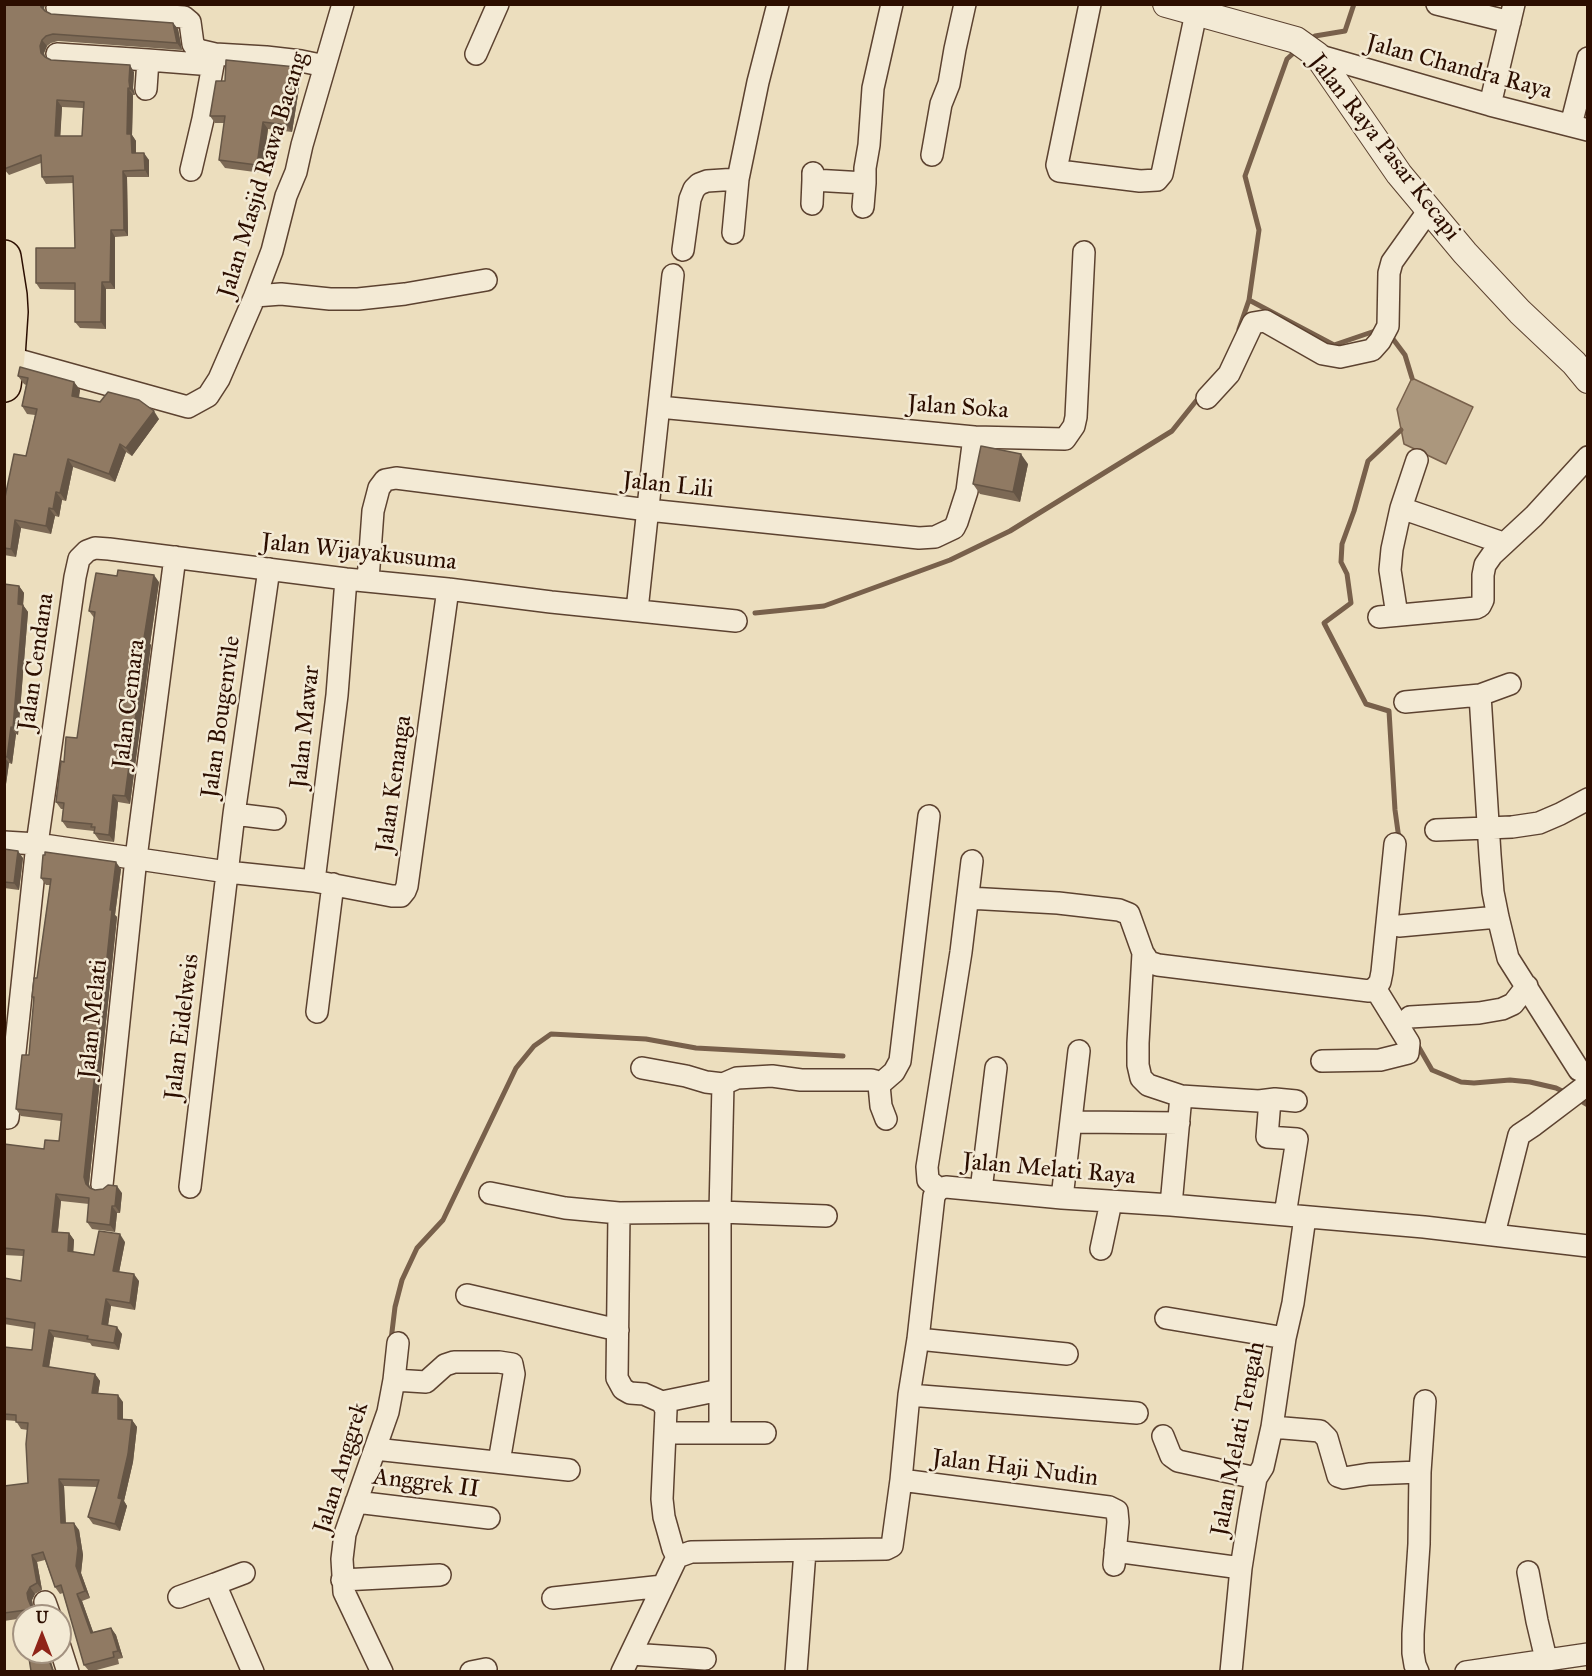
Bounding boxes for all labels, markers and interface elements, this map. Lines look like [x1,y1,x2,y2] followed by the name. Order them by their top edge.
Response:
[1363,29,1555,107] street label: Jalan Chandra Raya
[213,49,315,301] street label: Jalan Masjid Rawa Bacang
[1302,49,1466,247] street label: Jalan Raya Pasar Kecapi
[906,390,1010,426] street label: Jalan Soka
[621,467,715,505] street label: Jalan Lili
[260,528,458,578] street label: Jalan Wijayakusuma
[13,591,61,733] street label: Jalan Cendana
[196,634,248,800] street label: Jalan Bougenvile
[108,638,152,770] street label: Jalan Cemara
[285,664,327,790] street label: Jalan Mawar
[371,714,419,854] street label: Jalan Kenanga
[160,952,206,1102] street label: Jalan Eidelweis
[73,958,115,1080] street label: Jalan Melati
[961,1148,1137,1192] street label: Jalan Melati Raya
[1206,1339,1272,1539] street label: Jalan Melati Tengah
[308,1399,376,1537] street label: Jalan Anggrek
[930,1445,1100,1493] street label: Jalan Haji Nudin
[371,1463,481,1505] street label: Anggrek II
[12,1604,72,1664] north arrow
[36,1608,48,1627] text: U

